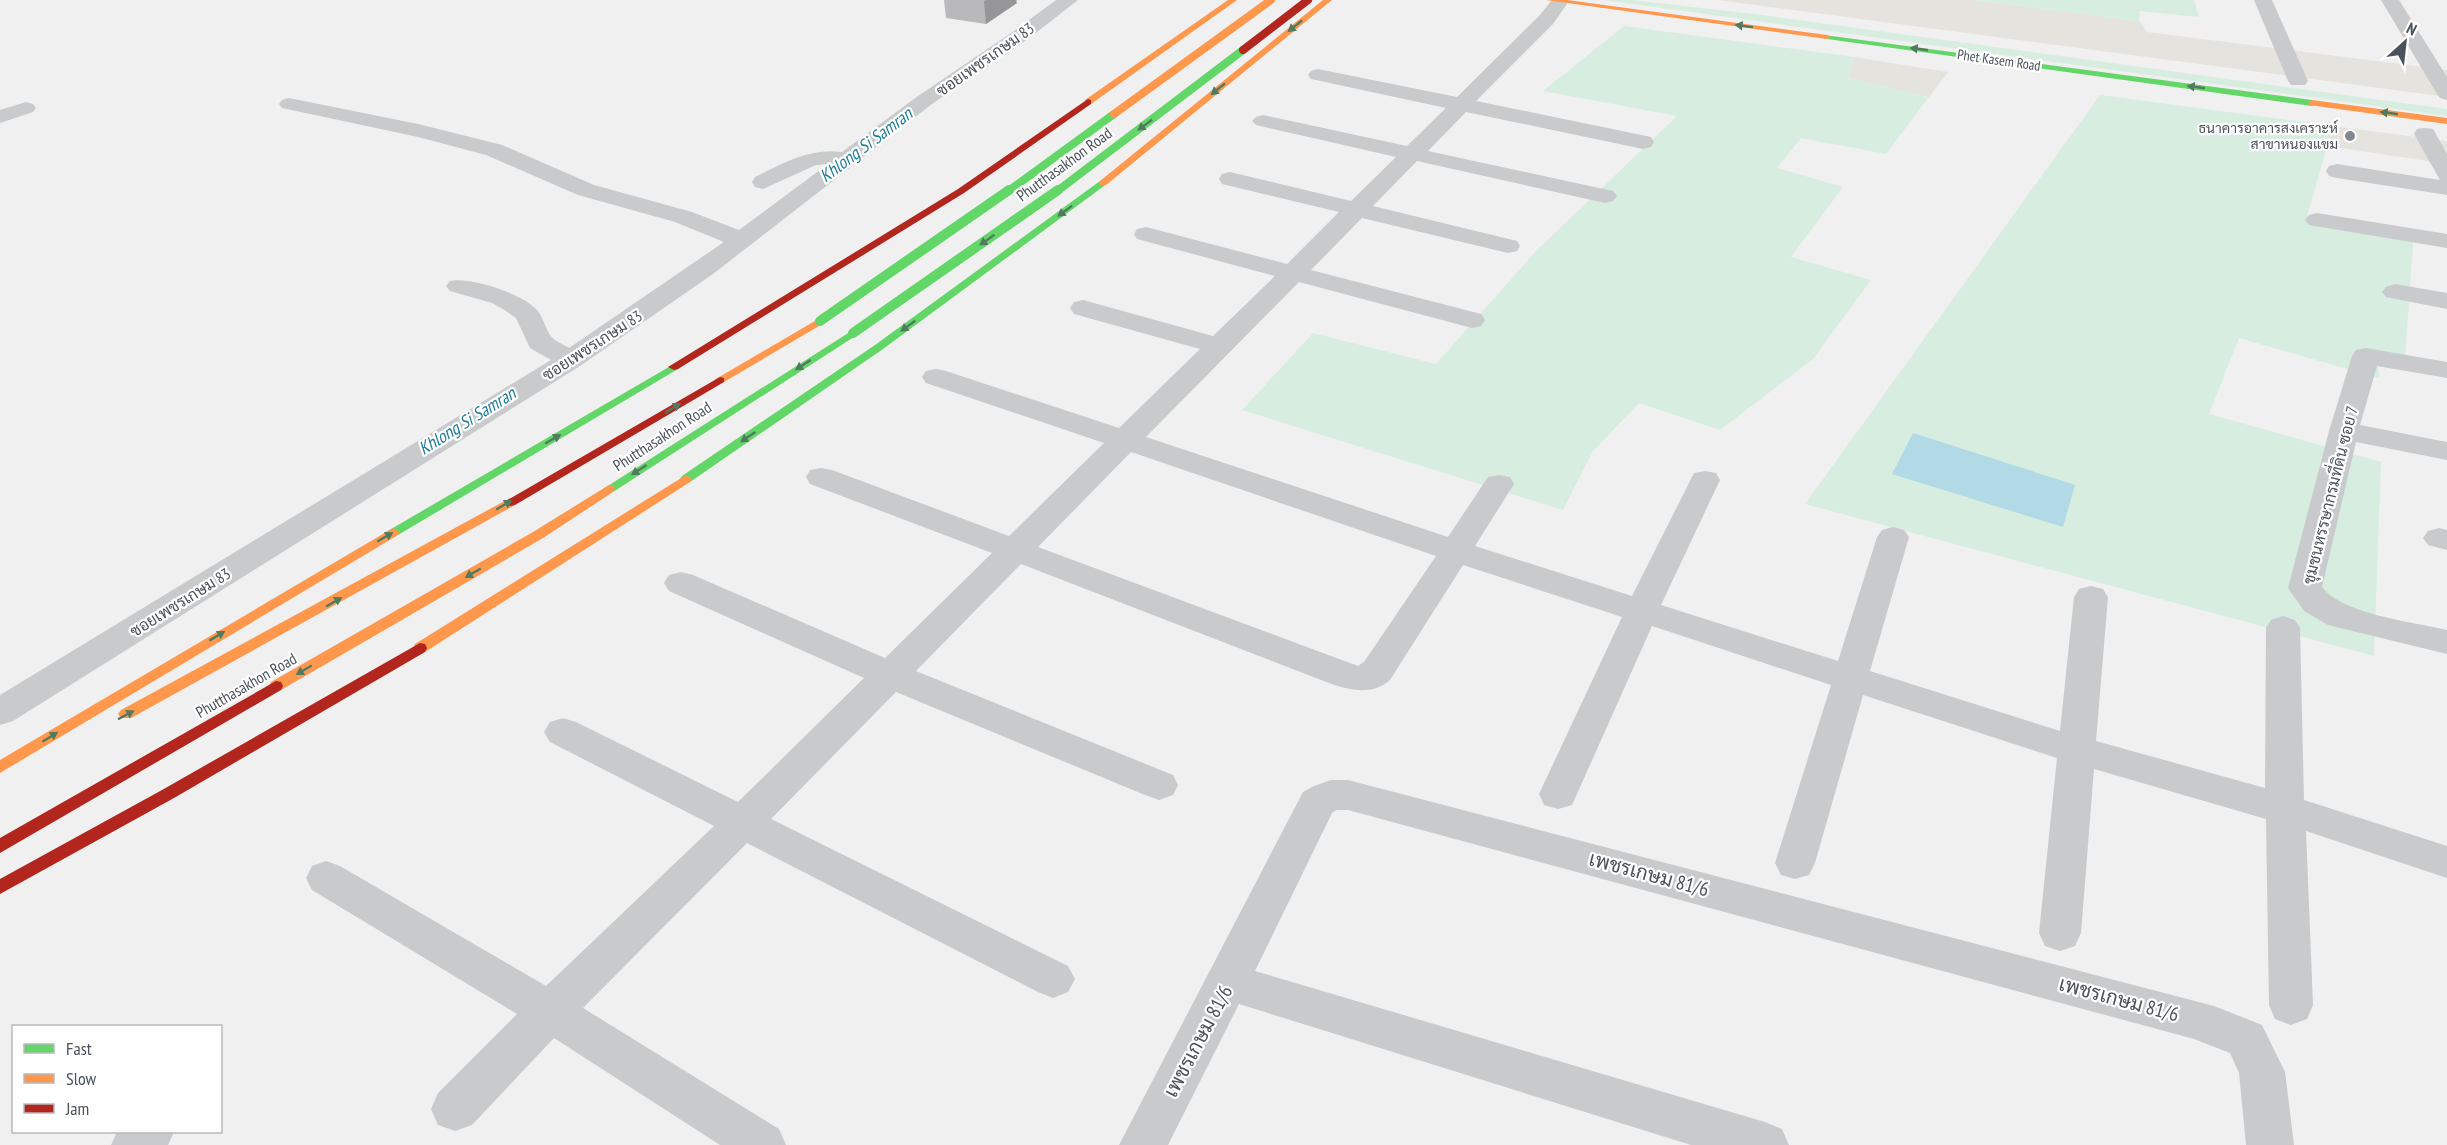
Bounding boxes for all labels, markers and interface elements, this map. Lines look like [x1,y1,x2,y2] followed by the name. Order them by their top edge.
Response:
[2375,12,2435,72] north arrow
[932,18,1038,100] street label: ซอยเพชรเกษม 83
[2403,18,2420,40] text: N
[1288,20,1303,32] one-way arrow
[1735,21,1754,30] one-way arrow
[1910,45,1929,54] one-way arrow
[1956,45,2042,75] street label: Phet Kasem Road
[2186,82,2205,91] one-way arrow
[1210,83,1226,96] one-way arrow
[815,102,918,187] water label: Khlong Si Samran
[2379,109,2398,118] one-way arrow
[1137,119,1153,131] one-way arrow
[2198,119,2338,153] place label: ธนาคารอาคารสงเคราะห์ สาขาหนองแขม
[1012,123,1116,205] street label: Phutthasakhon Road
[2343,129,2357,143] marker: ธนาคารอาคารสงเคราะห์ สาขาหนองแขม
[1058,204,1073,216] one-way arrow
[979,234,995,245] one-way arrow
[538,305,646,385] street label: ซอยเพชรเกษม 83
[901,320,917,332] one-way arrow
[795,359,811,370] one-way arrow
[414,381,521,460] water label: Khlong Si Samran
[609,397,715,475] street label: Phutthasakhon Road
[665,403,681,414] one-way arrow
[2294,403,2364,587] street label: ชุมชนหรรษากรมที่ดิน ซอย 7
[740,431,756,442] one-way arrow
[545,434,562,444] one-way arrow
[631,465,647,476] one-way arrow
[496,500,512,511] one-way arrow
[377,531,393,542] one-way arrow
[126,563,234,641] street label: ซอยเพชรเกษม 83
[465,567,481,578] one-way arrow
[326,597,343,607] one-way arrow
[209,630,225,641] one-way arrow
[192,648,300,722] street label: Phutthasakhon Road
[296,665,312,676] one-way arrow
[117,710,135,720] one-way arrow
[42,731,58,742] one-way arrow
[1586,846,1712,902] street label: เพชรเกษม 81/6
[2056,971,2182,1027] street label: เพชรเกษม 81/6
[1158,981,1238,1101] street label: เพชรเกษม 81/6
[12,1025,222,1133] legend
[66,1037,92,1060] text: Fast
[66,1067,97,1090] text: Slow
[65,1097,89,1120] text: Jam

